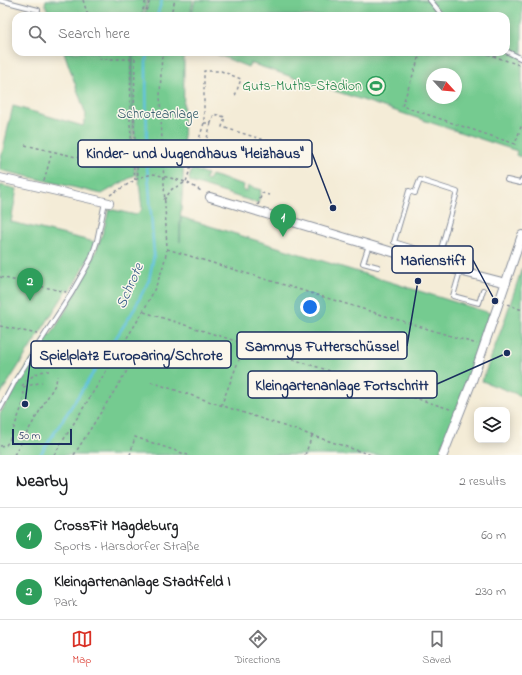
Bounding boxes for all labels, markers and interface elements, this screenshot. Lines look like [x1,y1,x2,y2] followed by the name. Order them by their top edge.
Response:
[12,12,510,56] search box
[26,23,48,45] icon: search
[58,23,130,45] text: Search here
[426,68,462,104] north arrow
[365,75,387,97] sports icon: Guts-Muths-Stadion
[242,76,362,97] place label: Guts-Muths-Stadion
[117,104,199,126] park label: Schroteanlage
[78,140,312,167] callout: Kinder- und Jugendhaus "Heizhaus"
[86,143,304,167] text: Kinder- und Jugendhaus "Heizhaus"
[270,204,296,237] pin: 1
[392,246,473,273] callout: Marienstift
[400,250,467,272] text: Marienstift
[110,259,150,312] water label: Schrote
[17,268,43,301] pin: 2
[300,297,320,317] your location
[237,332,407,359] callout: Sammys Futterschüssel
[245,336,399,360] text: Sammys Futterschüssel
[31,341,231,368] callout: Spielplatz Europaring/Schrote
[39,345,224,369] text: Spielplatz Europaring/Schrote
[248,371,437,398] callout: Kleingartenanlage Fortschritt
[255,375,430,399] text: Kleingartenanlage Fortschritt
[474,407,510,443] map controls
[474,407,510,443] button: layers
[12,427,72,446] scale bar
[18,428,40,444] text: 50 m
[16,469,68,494] text: Nearby
[459,472,506,491] text: 2 results
[54,515,178,537] text: CrossFit Magdeburg
[27,526,31,545] text: 1
[481,526,506,545] text: 60 m
[54,537,199,556] text: Sports · Harsdorfer Straße
[54,571,231,593] text: Kleingartenanlage Stadtfeld I
[26,582,32,601] text: 2
[475,582,506,601] text: 230 m
[54,593,78,612] text: Park
[71,628,93,668] tab: Map
[235,628,280,668] tab: Directions
[422,628,451,668] tab: Saved

